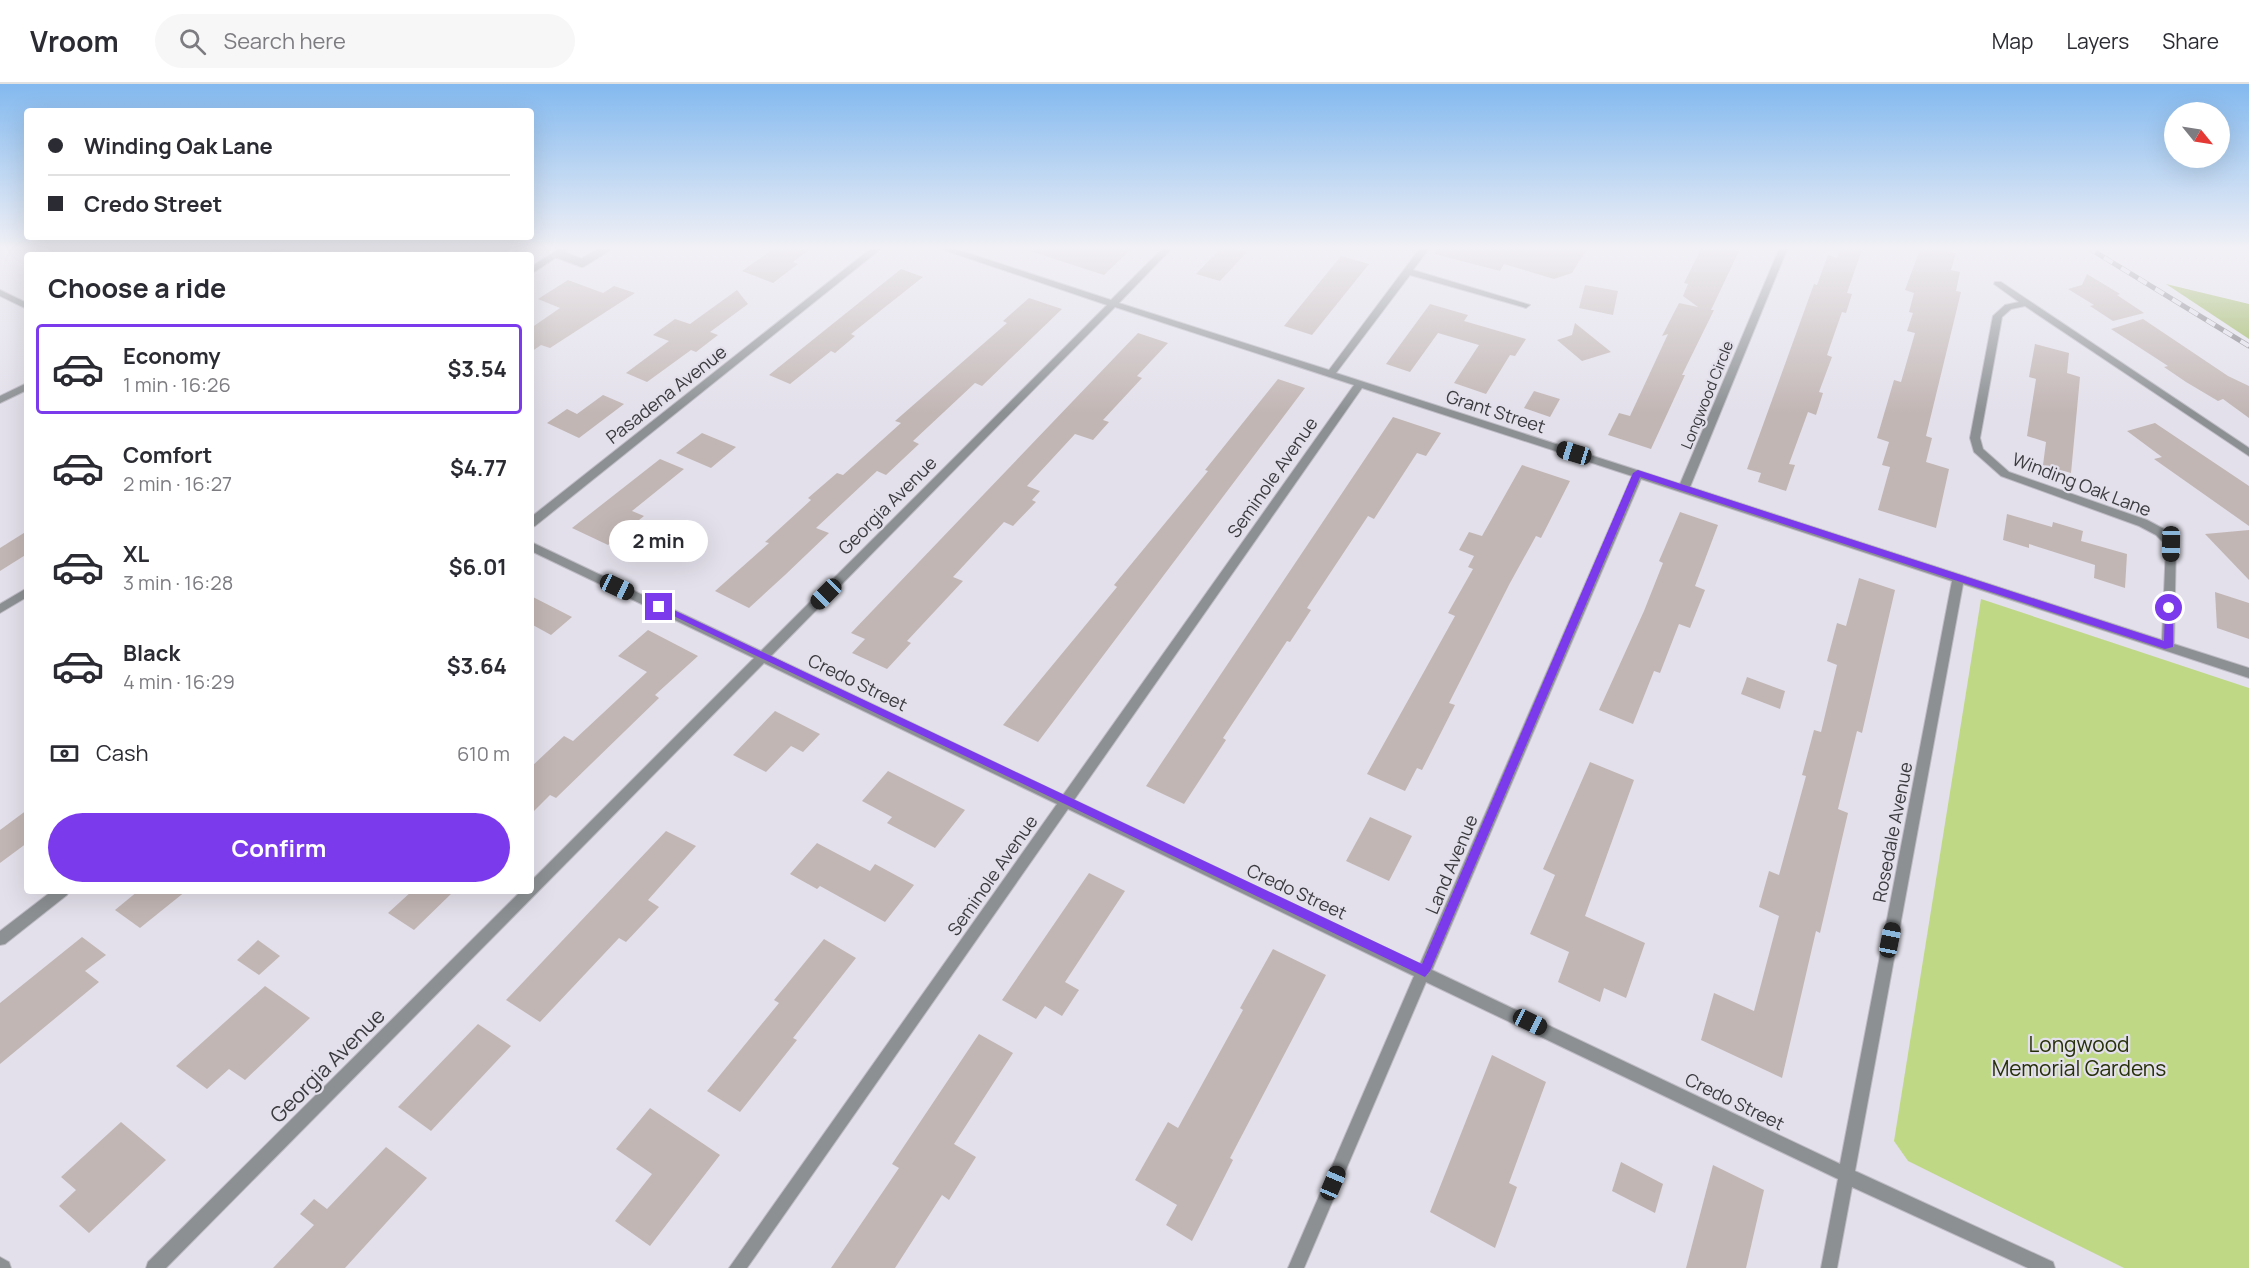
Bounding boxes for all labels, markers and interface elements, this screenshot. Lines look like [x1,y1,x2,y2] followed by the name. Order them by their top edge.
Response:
[155,14,575,68] search box
[30,22,119,60] text: Vroom
[176,25,209,58] icon: search
[224,26,346,56] text: Search here
[1992,27,2033,55] text: Map
[2066,27,2129,55] text: Layers
[2162,27,2219,55] text: Share
[2164,102,2230,168] north arrow
[2164,102,2230,168] map controls
[84,131,273,161] text: Winding Oak Lane
[84,189,222,219] text: Credo Street
[48,269,226,306] text: Choose a ride
[1676,338,1738,452] street label: Longwood Circle
[601,339,731,449] street label: Pasadena Avenue
[123,341,221,371] text: Economy
[51,342,105,396] icon: car
[447,354,507,384] text: $3.54
[123,371,231,398] text: 1 min · 16:26
[1443,384,1549,438] street label: Grant Street
[1221,412,1323,542] street label: Seminole Avenue
[1554,439,1594,467] car
[123,440,212,470] text: Comfort
[51,441,105,495] icon: car
[2009,446,2155,522] street label: Winding Oak Lane
[833,451,941,559] street label: Georgia Avenue
[450,453,507,483] text: $4.77
[123,470,232,497] text: 2 min · 16:27
[610,520,708,562] callout: 2 min
[2162,526,2180,562] car
[632,527,685,554] text: 2 min
[123,539,149,569] text: XL
[51,540,105,594] icon: car
[449,552,507,582] text: $6.01
[123,569,233,596] text: 3 min · 16:28
[597,571,637,603] car
[807,575,845,613] car
[645,593,672,620] route end
[2155,594,2182,621] route start
[123,638,180,668] text: Black
[51,639,105,693] icon: car
[804,648,912,716] street label: Credo Street
[447,651,507,681] text: $3.64
[123,668,235,695] text: 4 min · 16:29
[48,737,81,770] icon: cash
[96,738,149,768] text: Cash
[457,740,510,767] text: 610 m
[1867,760,1917,904] street label: Rosedale Avenue
[941,810,1043,940] street label: Seminole Avenue
[1419,811,1483,917] street label: Land Avenue
[48,813,510,882] button: Confirm
[1243,857,1351,925] street label: Credo Street
[1878,921,1902,959] car
[263,1001,391,1129] street label: Georgia Avenue
[1510,1006,1550,1038] car
[1992,1030,2166,1082] park label: Longwood Memorial Gardens
[1681,1067,1789,1135] street label: Credo Street
[1318,1163,1348,1203] car

